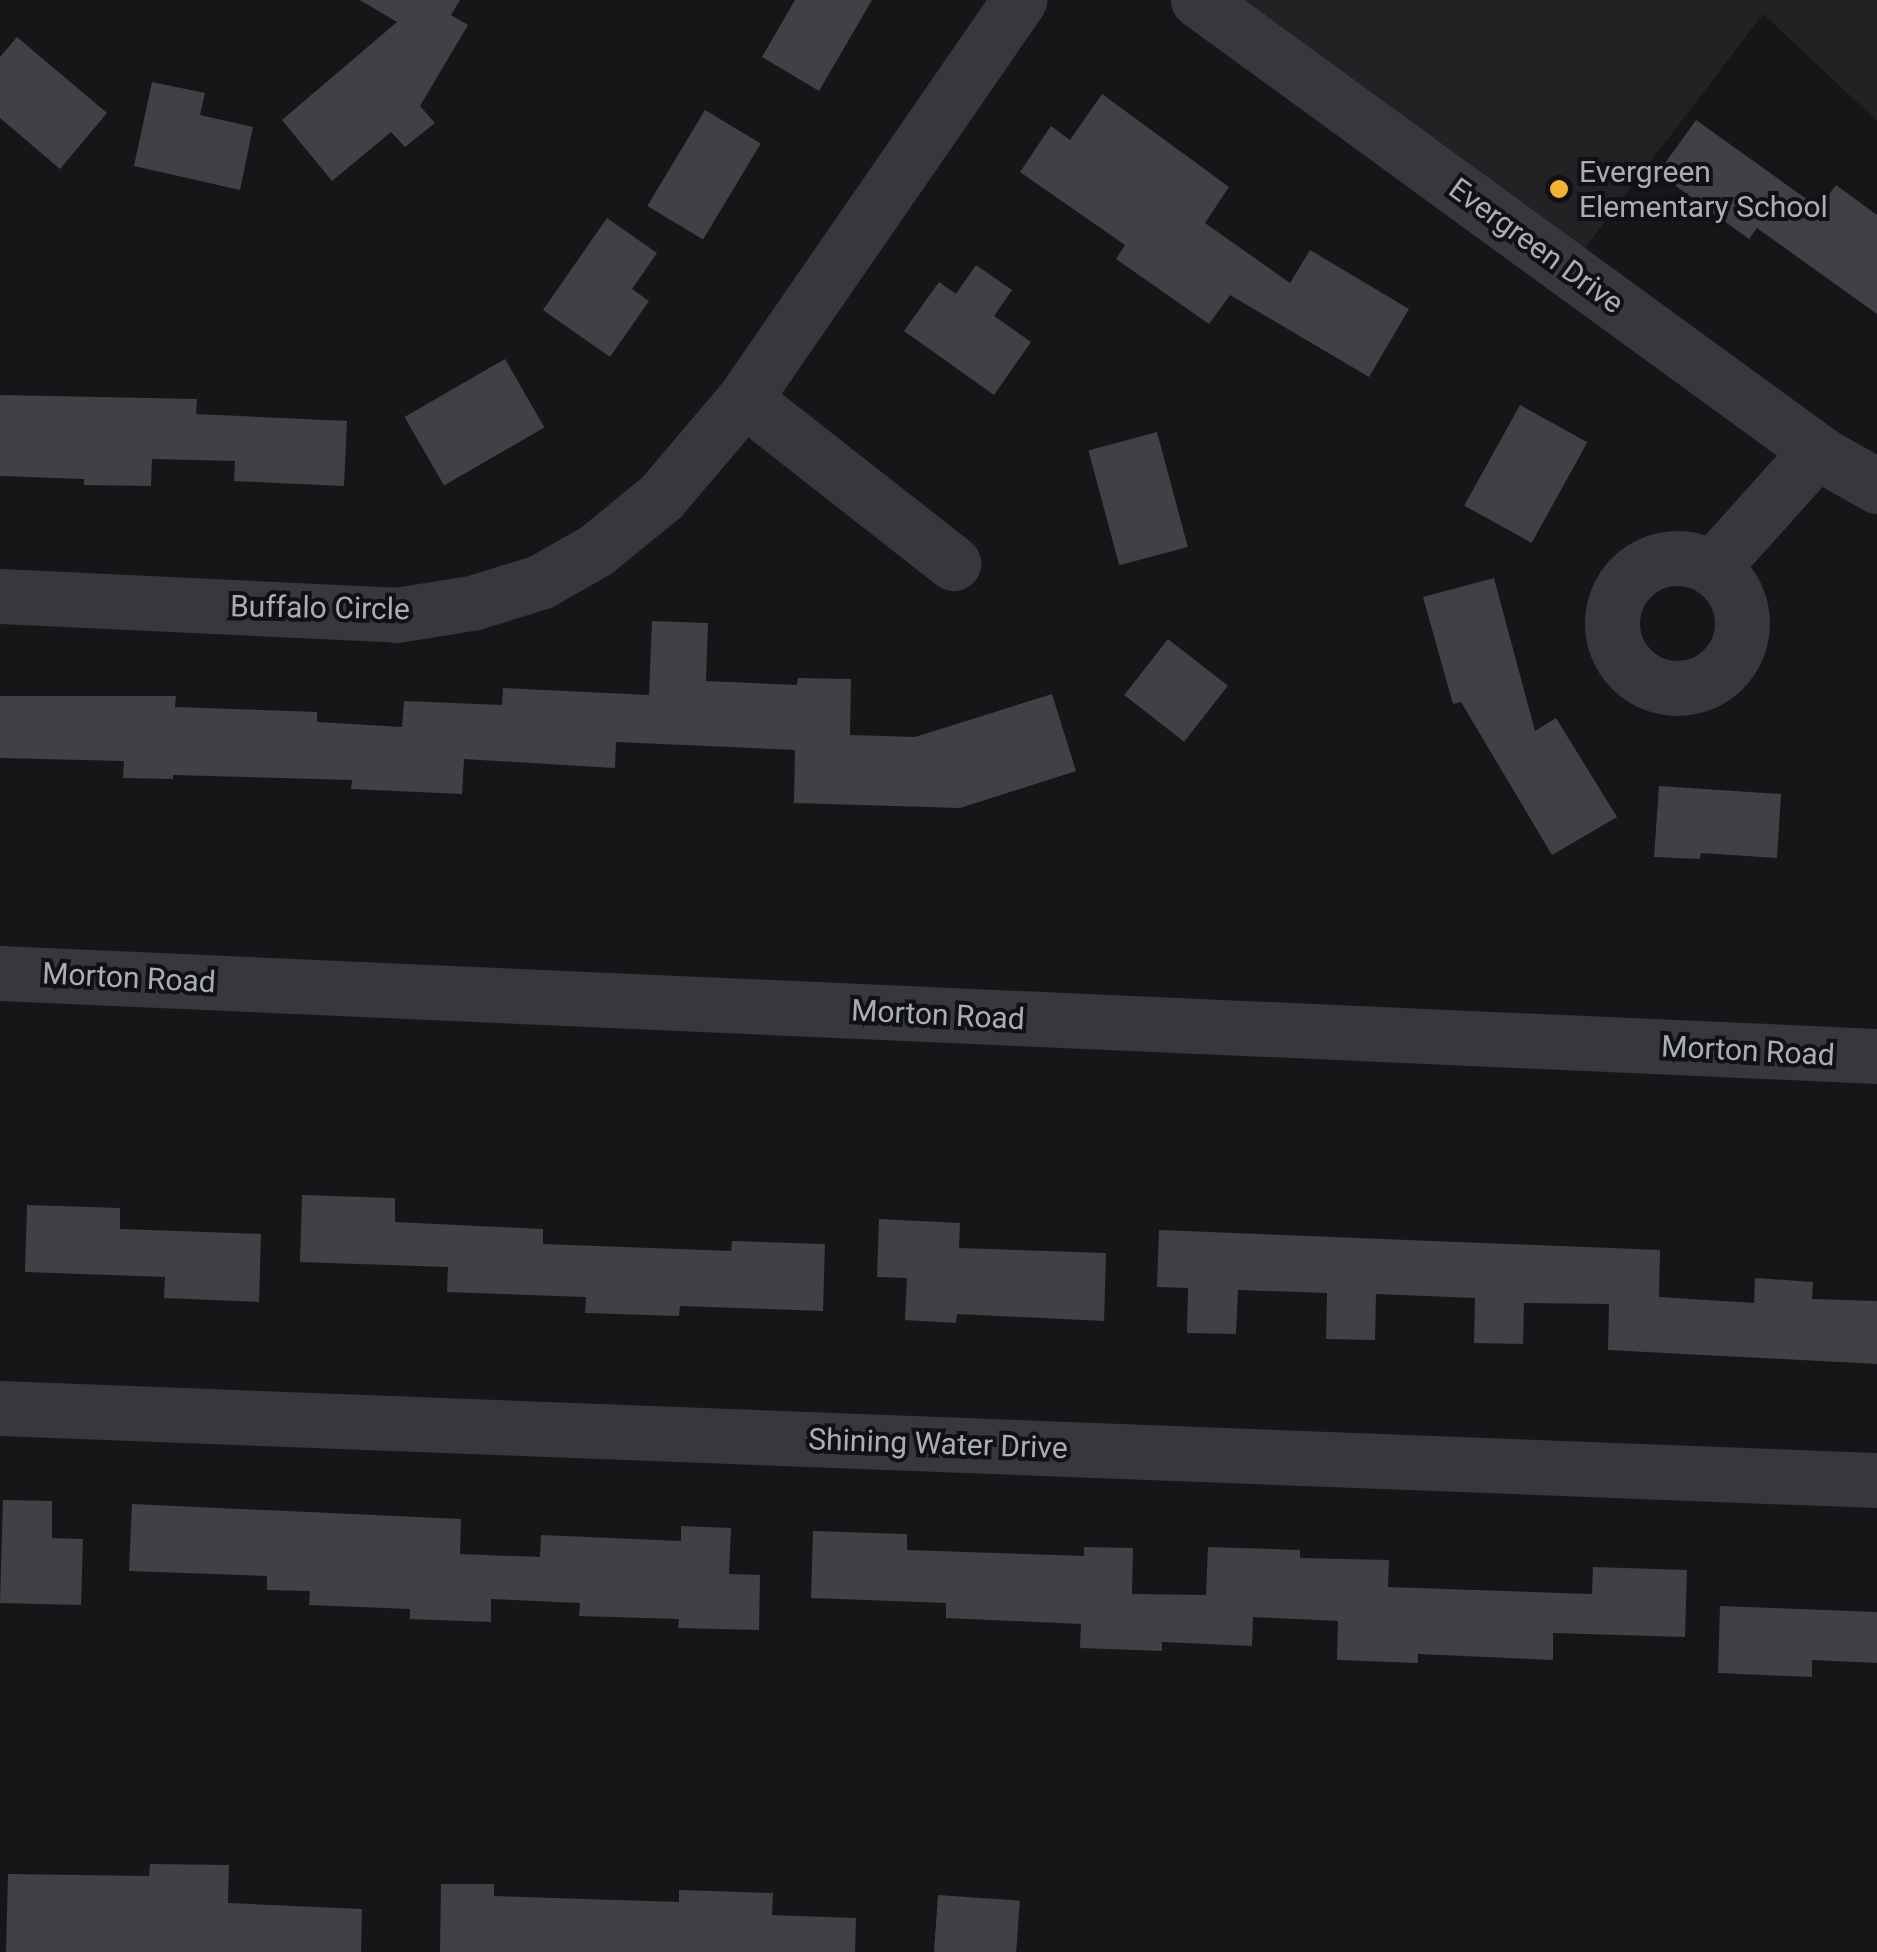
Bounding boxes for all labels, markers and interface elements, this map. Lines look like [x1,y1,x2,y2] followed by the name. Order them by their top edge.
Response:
[1579,154,1828,224] place label: Evergreen Elementary School
[1442,171,1630,321] street label: Evergreen Drive
[1548,178,1570,200] marker: Evergreen Elementary School
[230,588,410,628] street label: Buffalo Circle
[41,955,217,1001] street label: Morton Road
[850,992,1026,1038] street label: Morton Road
[1660,1028,1836,1074] street label: Morton Road
[808,1421,1068,1467] street label: Shining Water Drive

